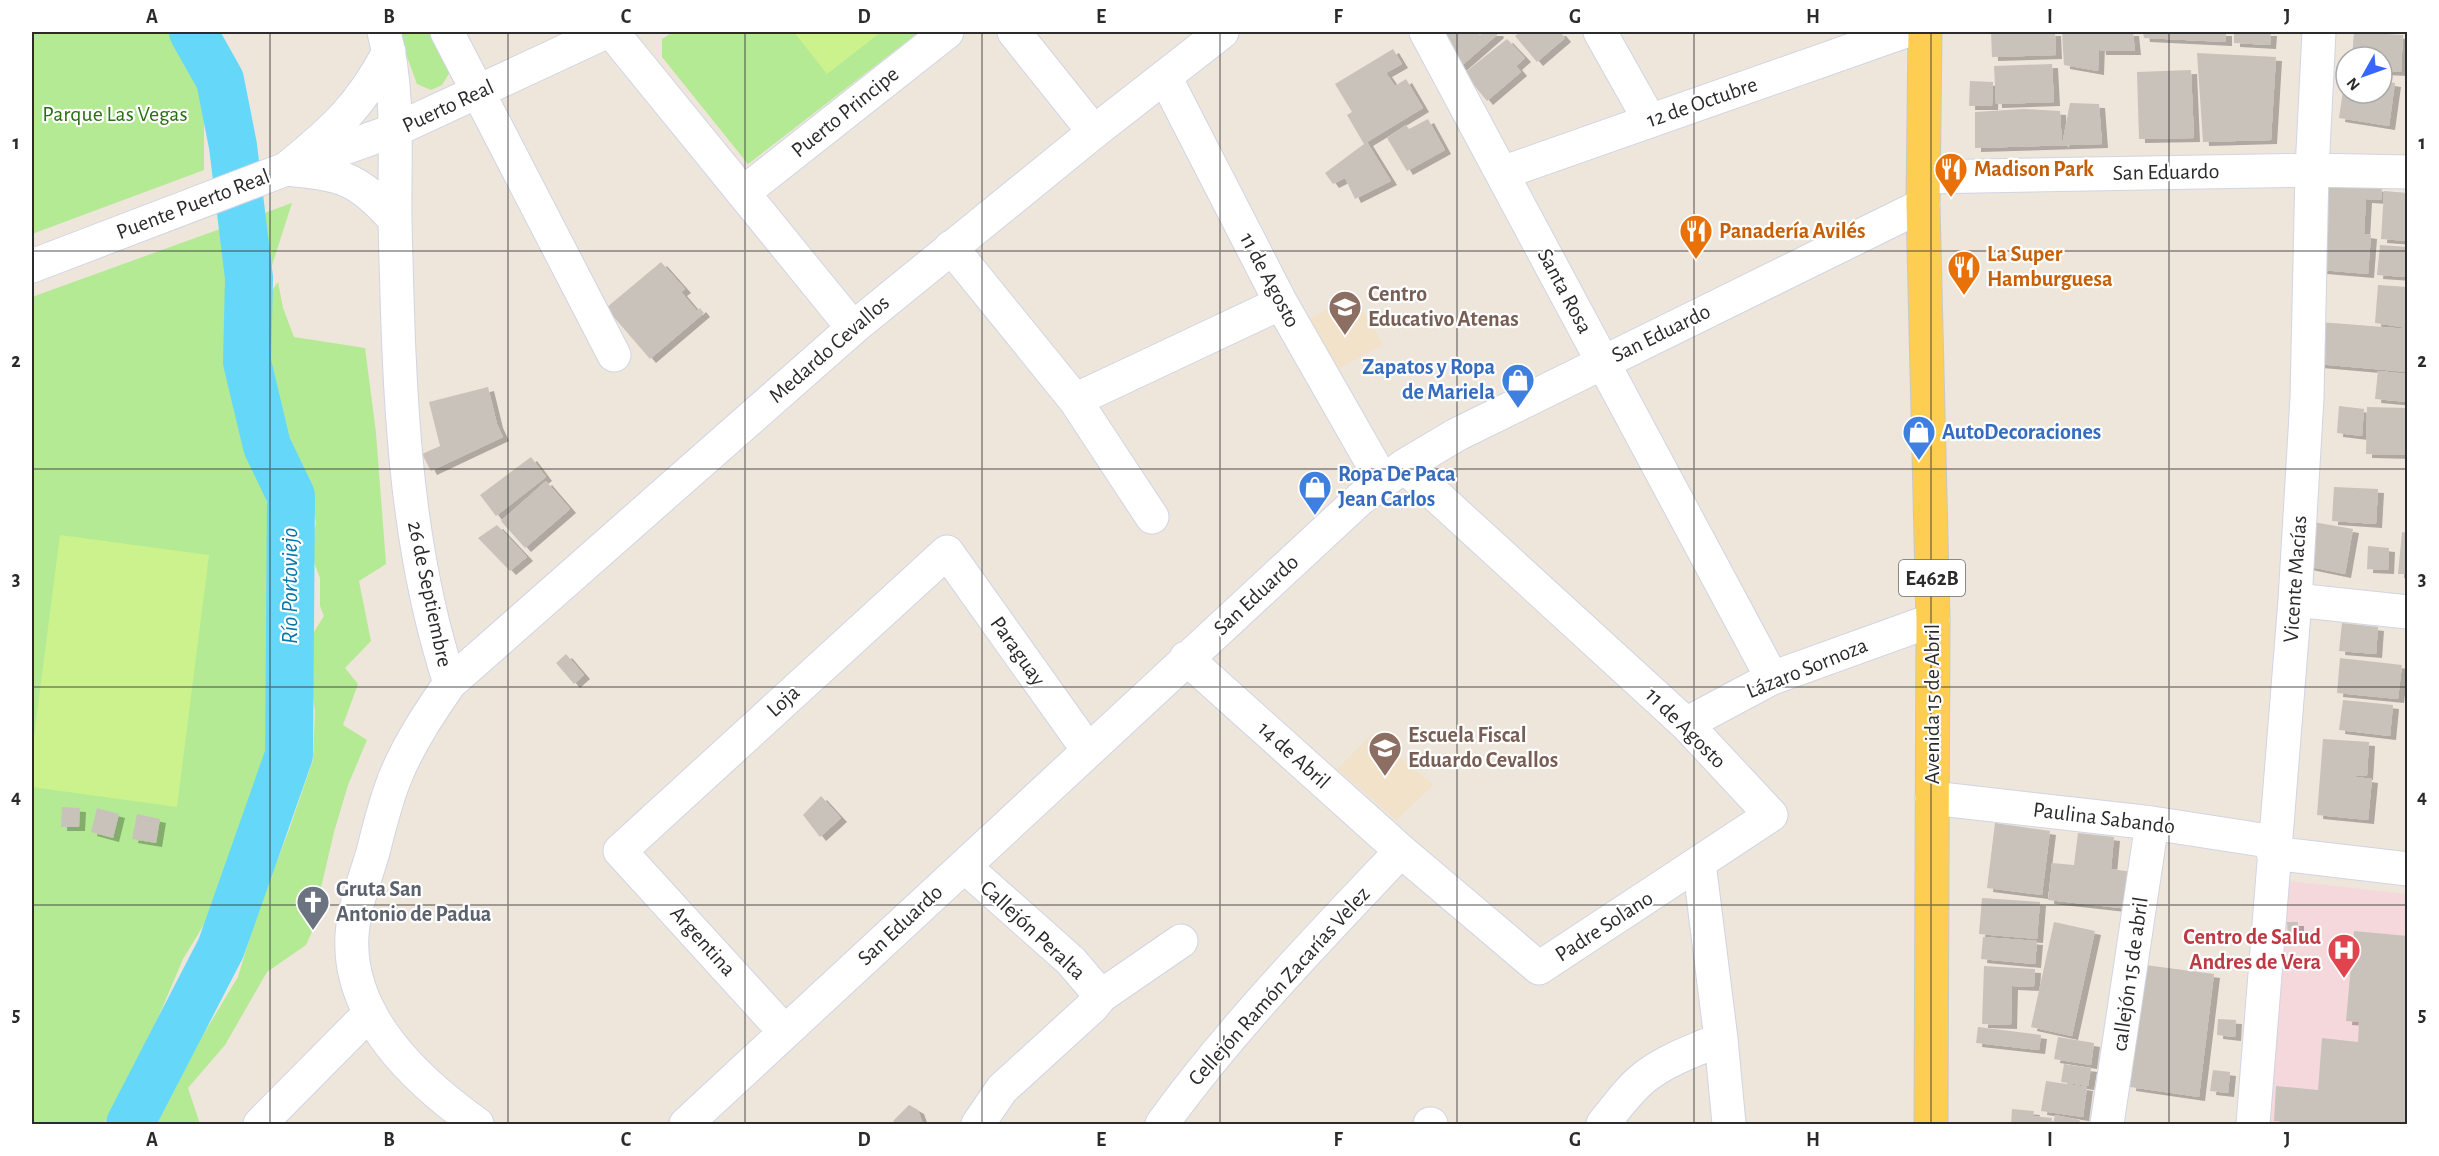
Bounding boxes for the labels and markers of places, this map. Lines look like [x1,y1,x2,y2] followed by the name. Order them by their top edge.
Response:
[1933,151,1969,198] restaurant icon: Madison Park
[1974,158,2094,180] place label: Madison Park
[1678,213,1714,260] restaurant icon: Panadería Avilés
[1719,220,1865,242] place label: Panadería Avilés
[1987,243,2113,290] place label: La Super Hamburguesa
[1946,249,1982,296] restaurant icon: La Super Hamburguesa
[1368,283,1519,330] place label: Centro Educativo Atenas
[1327,289,1363,336] school or university icon: Centro Educativo Atenas
[1362,356,1495,403] place label: Zapatos y Ropa de Mariela
[1500,362,1536,409] shop icon: Zapatos y Ropa de Mariela
[1901,414,1937,461] shop icon: AutoDecoraciones
[1942,421,2101,443] place label: AutoDecoraciones
[1338,463,1456,510] place label: Ropa De Paca Jean Carlos
[1297,469,1333,516] shop icon: Ropa De Paca Jean Carlos
[1408,724,1558,771] place label: Escuela Fiscal Eduardo Cevallos
[1367,730,1403,777] school or university icon: Escuela Fiscal Eduardo Cevallos
[336,878,492,925] place label: Gruta San Antonio de Padua
[295,884,331,931] church icon: Gruta San Antonio de Padua
[2183,926,2321,973] place label: Centro de Salud Andres de Vera
[2326,932,2362,979] hospital icon: Centro de Salud Andres de Vera

